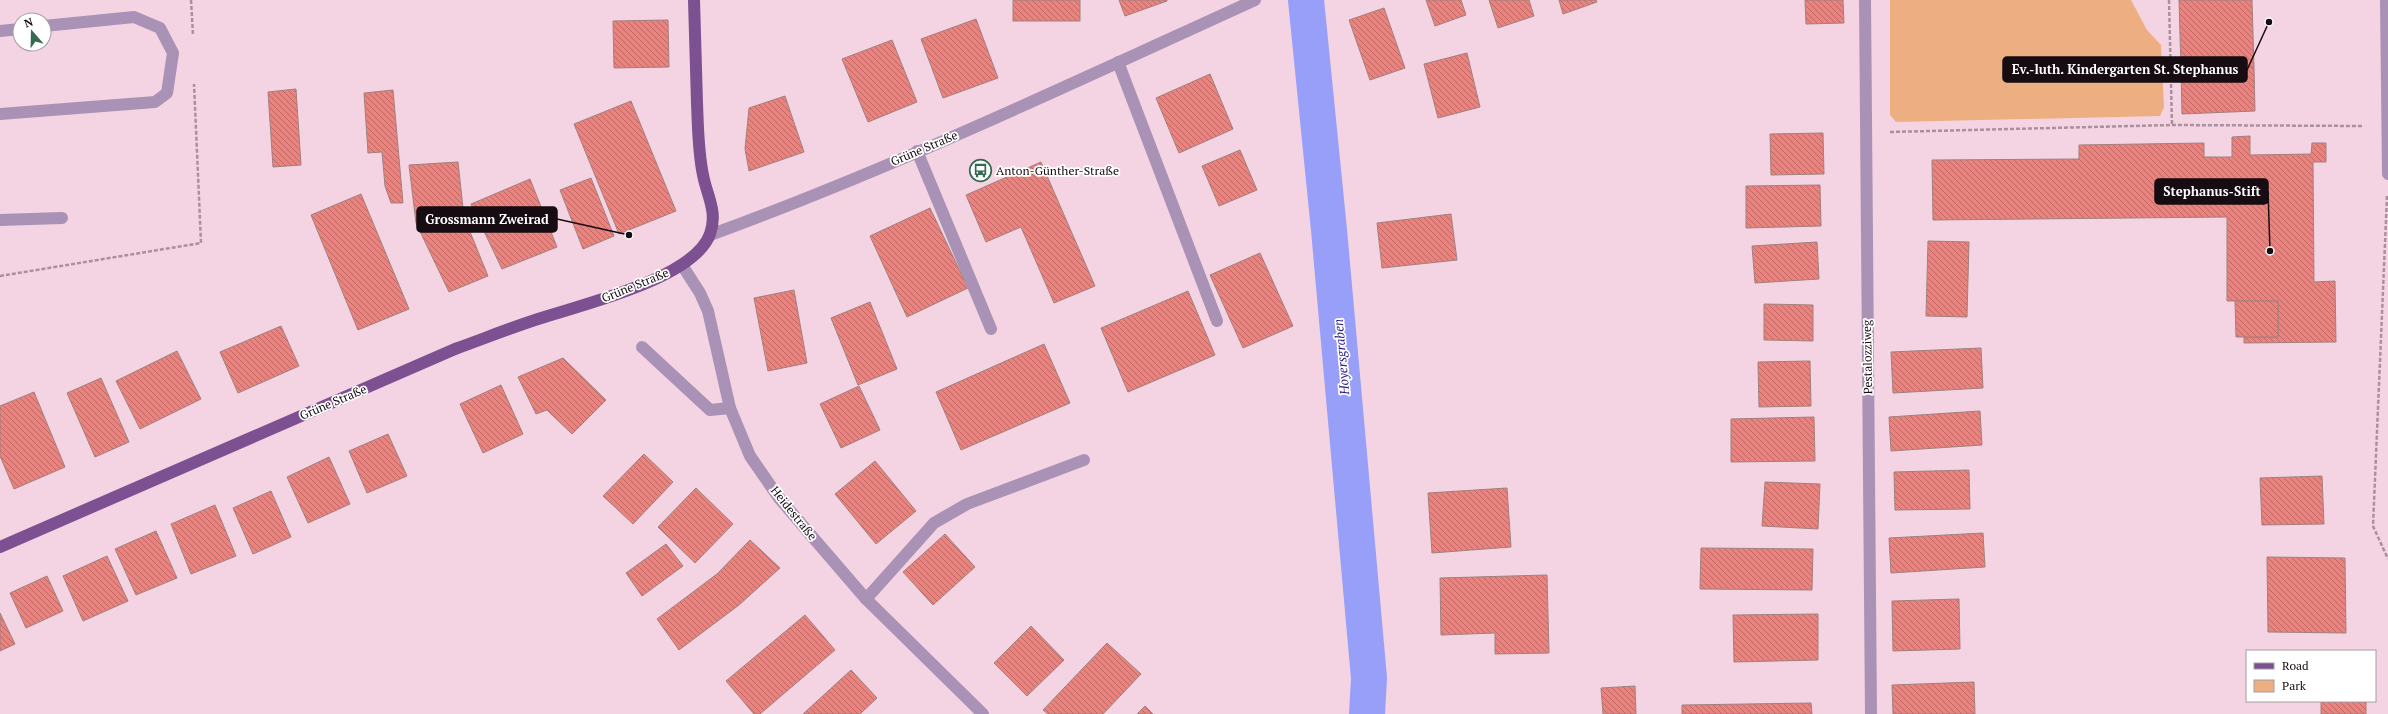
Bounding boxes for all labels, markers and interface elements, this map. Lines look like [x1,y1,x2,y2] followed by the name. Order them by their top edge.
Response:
[12,12,52,52] north arrow
[22,14,36,31] text: N
[2003,57,2247,82] callout: Ev.-luth. Kindergarten St. Stephanus
[2012,60,2238,78] text: Ev.-luth. Kindergarten St. Stephanus
[888,127,960,169] street label: Grüne Straße
[968,157,994,183] bus stop icon: Anton-Günther-Straße
[996,163,1119,178] place label: Anton-Günther-Straße
[2155,179,2268,204] callout: Stephanus-Stift
[2163,182,2261,200] text: Stephanus-Stift
[417,207,557,232] callout: Grossmann Zweirad
[425,210,549,228] text: Grossmann Zweirad
[599,265,671,305] street label: Grüne Straße
[1329,318,1353,397] water label: Hoyersgraben
[1859,319,1875,394] street label: Pestalozziweg
[297,381,369,423] street label: Grüne Straße
[768,483,820,543] street label: Heidestraße
[2246,650,2376,702] legend
[2282,658,2309,673] text: Road
[2282,678,2307,693] text: Park

